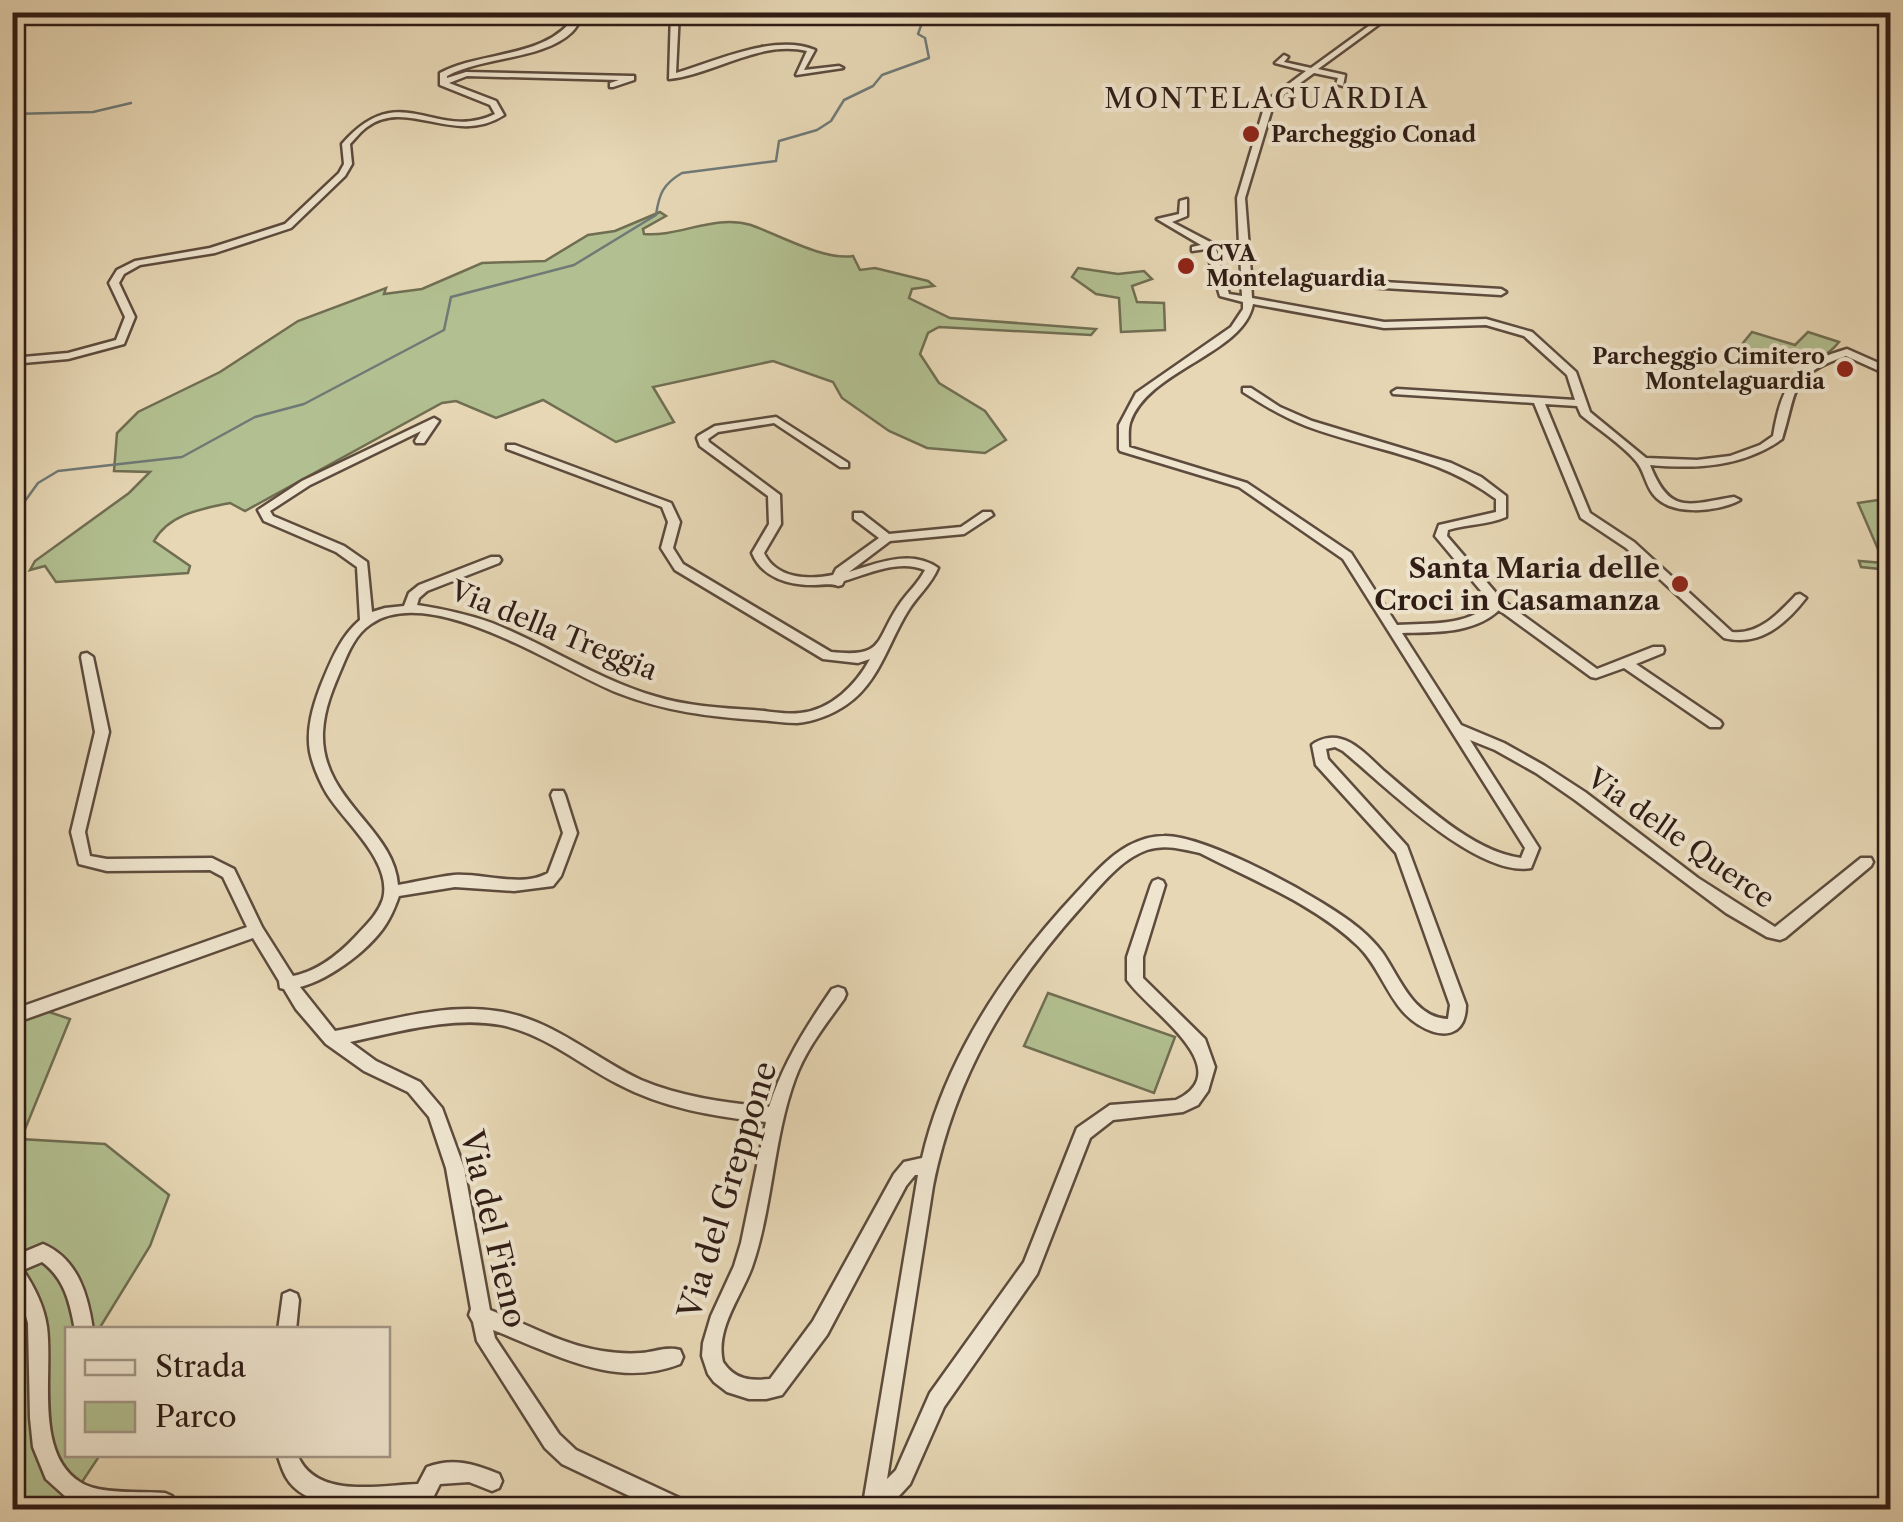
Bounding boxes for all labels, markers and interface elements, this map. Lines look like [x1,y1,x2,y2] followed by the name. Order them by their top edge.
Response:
[1104,81,1430,115] district label: MONTELAGUARDIA
[1271,121,1476,148] place label: Parcheggio Conad
[1240,123,1262,145] marker: Parcheggio Conad
[1206,240,1386,292] place label: CVA Montelaguardia
[1175,255,1197,277] marker: CVA Montelaguardia
[1592,343,1825,395] place label: Parcheggio Cimitero Montelaguardia
[1834,358,1856,380] marker: Parcheggio Cimitero Montelaguardia
[1374,551,1661,617] place label: Santa Maria delle Croci in Casamanza
[445,573,663,687] street label: Via della Treggia
[1669,573,1691,595] marker: Santa Maria delle Croci in Casamanza
[1580,760,1781,915] street label: Via delle Querce
[669,1057,785,1324] street label: Via del Greppone
[452,1126,536,1331] street label: Via del Fieno
[65,1327,390,1457] legend
[155,1348,246,1385] text: Strada
[155,1398,237,1435] text: Parco

